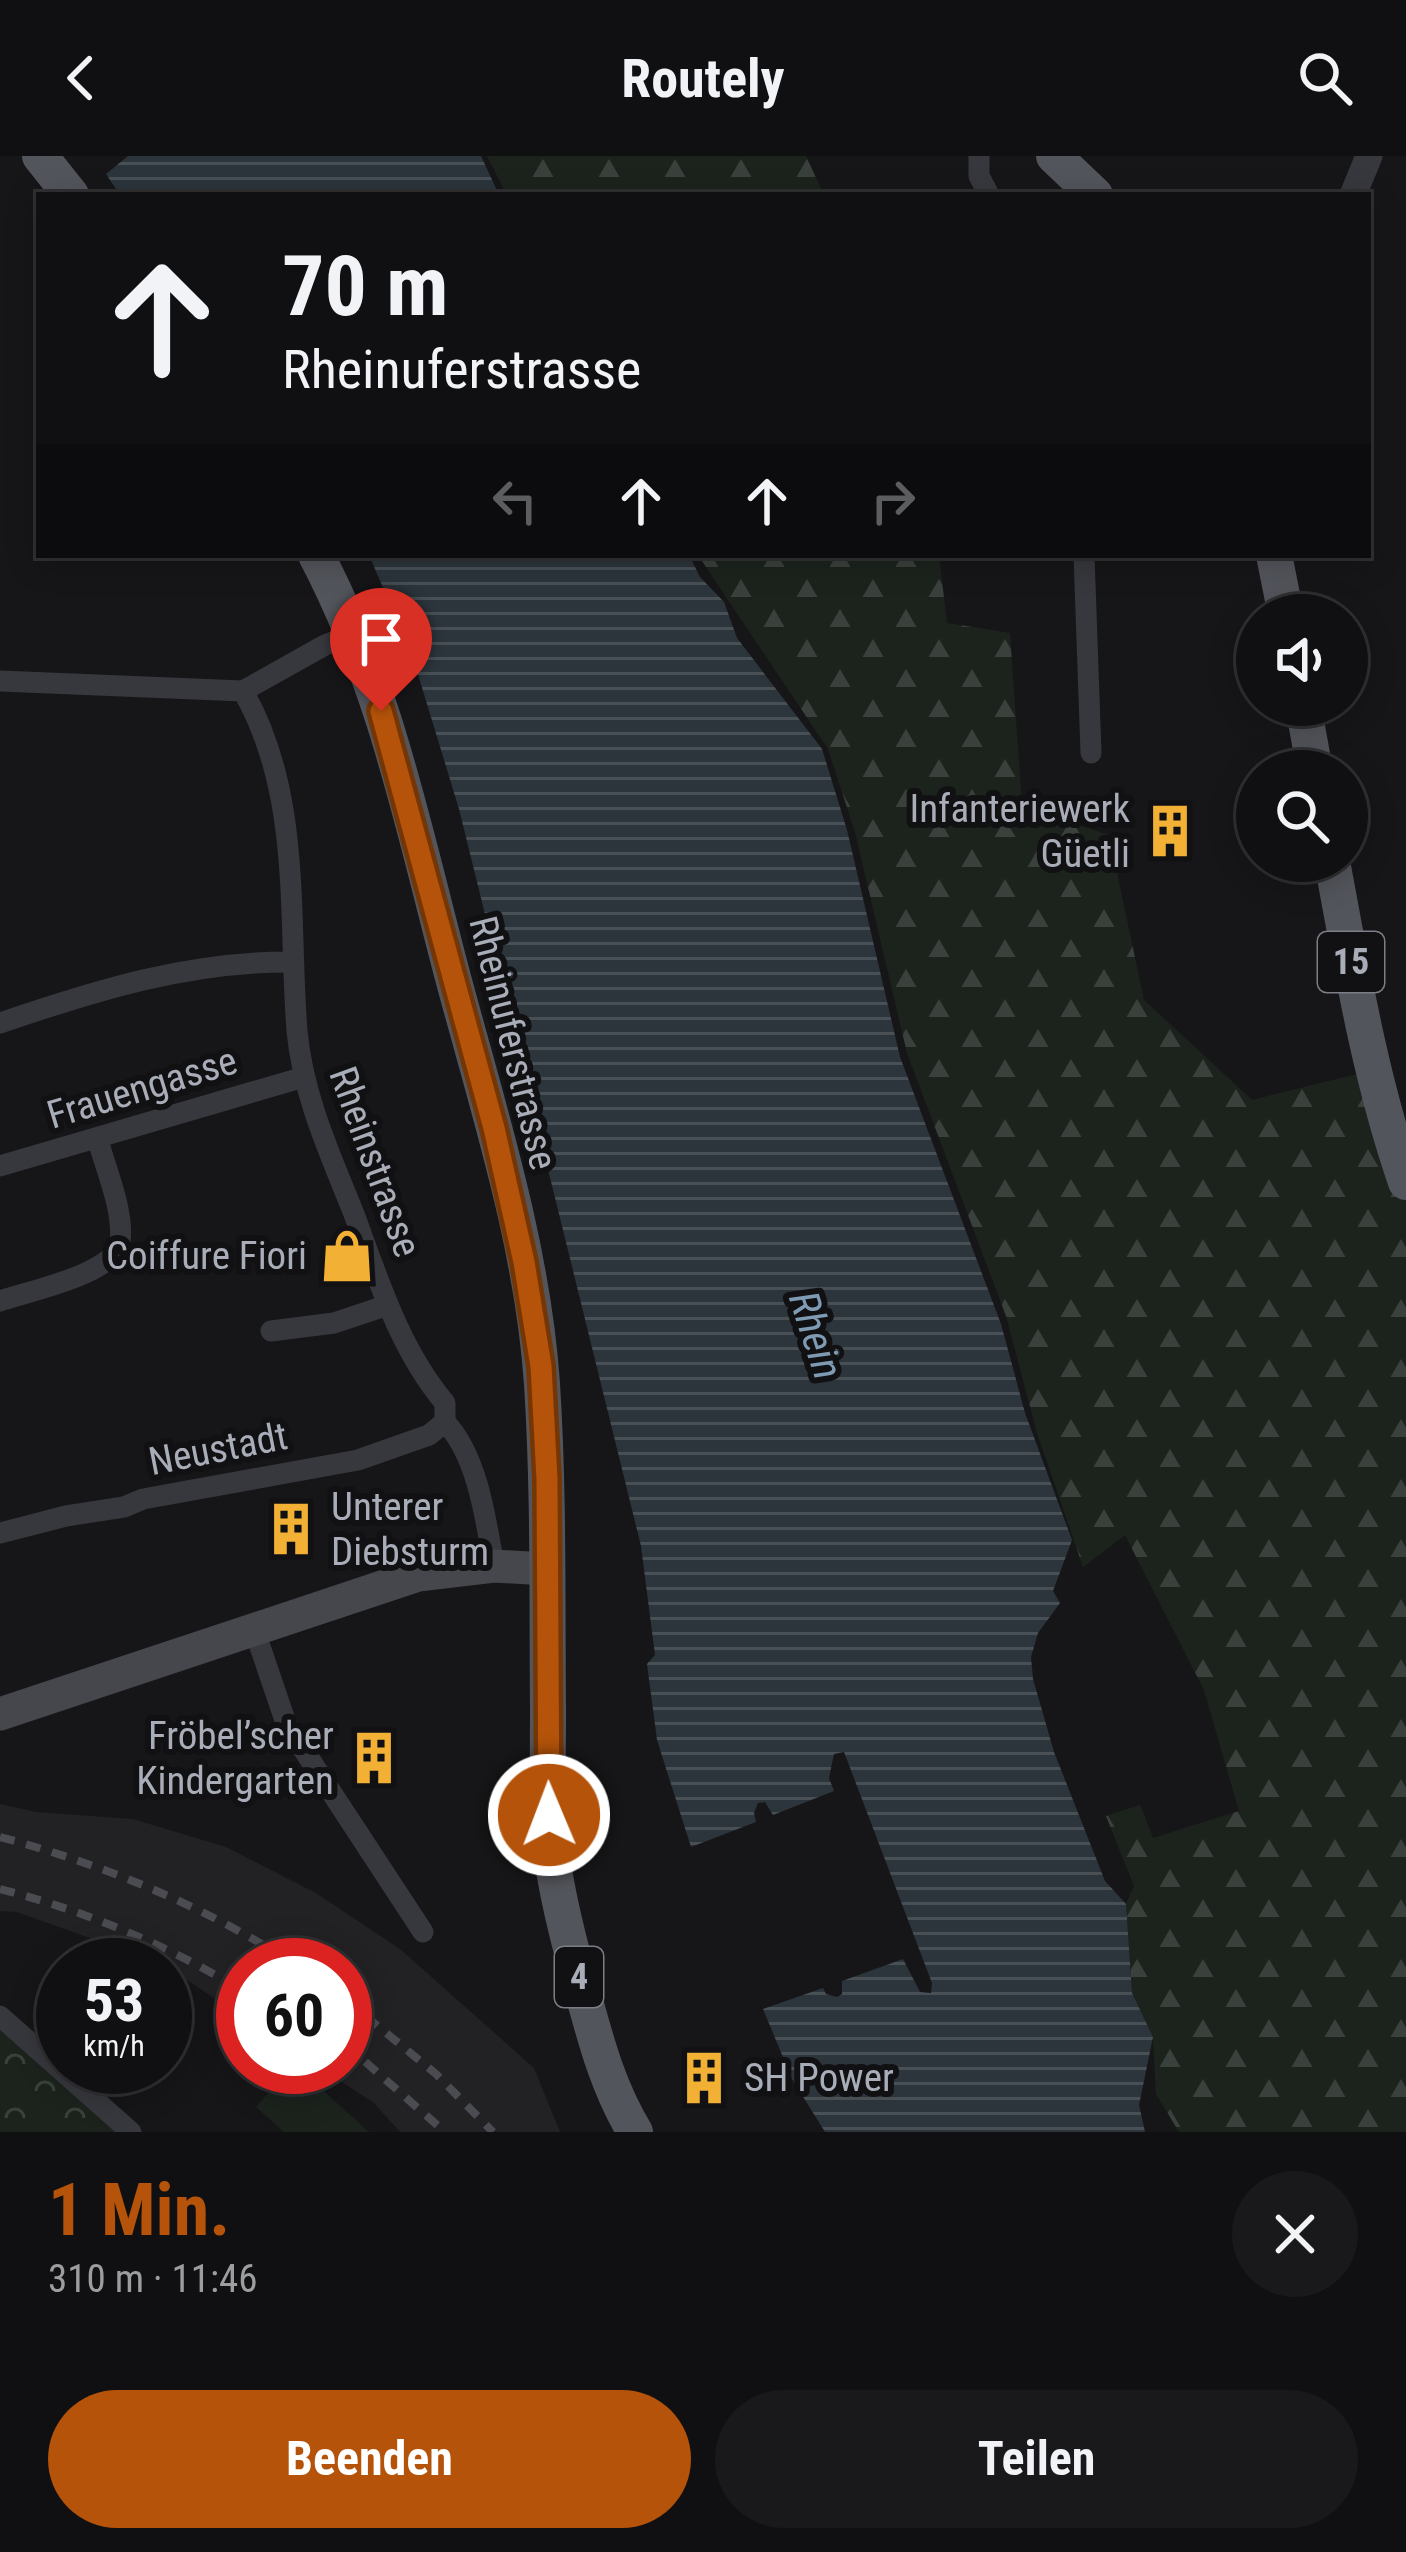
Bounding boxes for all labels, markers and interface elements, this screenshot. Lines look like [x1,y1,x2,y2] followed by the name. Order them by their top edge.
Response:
[48,45,114,111] icon: back
[1292,45,1358,111] icon: search
[621,47,785,110] text: Routely
[282,237,449,336] text: 70 m
[84,240,240,396] icon: ahead
[282,338,641,401] text: Rheinuferstrasse
[482,468,548,534] icon: left
[608,468,674,534] icon: ahead
[734,468,800,534] icon: ahead
[860,468,926,534] icon: right
[330,588,432,711] pin
[1236,594,1368,882] map controls
[1236,594,1368,726] button: sound
[348,606,414,672] icon: arrive
[1236,750,1368,882] button: search
[909,786,1130,877] place label: Infanteriewerk Güetli
[1141,802,1199,860] building icon: Infanteriewerk Güetli
[459,912,567,1174] street label: Rheinuferstrasse
[1318,932,1384,992] road number: 15
[42,1037,242,1139] street label: Frauengasse
[319,1061,431,1263] street label: Rheinstrasse
[318,1227,376,1285] shop icon: Coiffure Fiori
[106,1233,307,1279] place label: Coiffure Fiori
[779,1285,853,1385] water label: Rhein
[145,1413,291,1485] street label: Neustadt
[331,1484,489,1575] place label: Unterer Diebsturm
[262,1500,320,1558] building icon: Unterer Diebsturm
[136,1713,334,1804] place label: Fröbel’scher Kindergarten
[345,1729,403,1787] building icon: Fröbel’scher Kindergarten
[486,1752,612,1878] position arrow
[216,1938,372,2094] speed limit sign: 60
[555,1947,603,2007] road number: 4
[84,1965,144,2036] text: 53
[83,2028,145,2063] text: km/h
[675,2049,733,2107] building icon: SH Power
[744,2055,894,2101] place label: SH Power
[48,2168,230,2253] text: 1 Min.
[1232,2171,1358,2297] button: close
[48,2256,258,2302] text: 310 m · 11:46
[48,2390,691,2528] button: Beenden
[715,2390,1358,2528] button: Teilen

